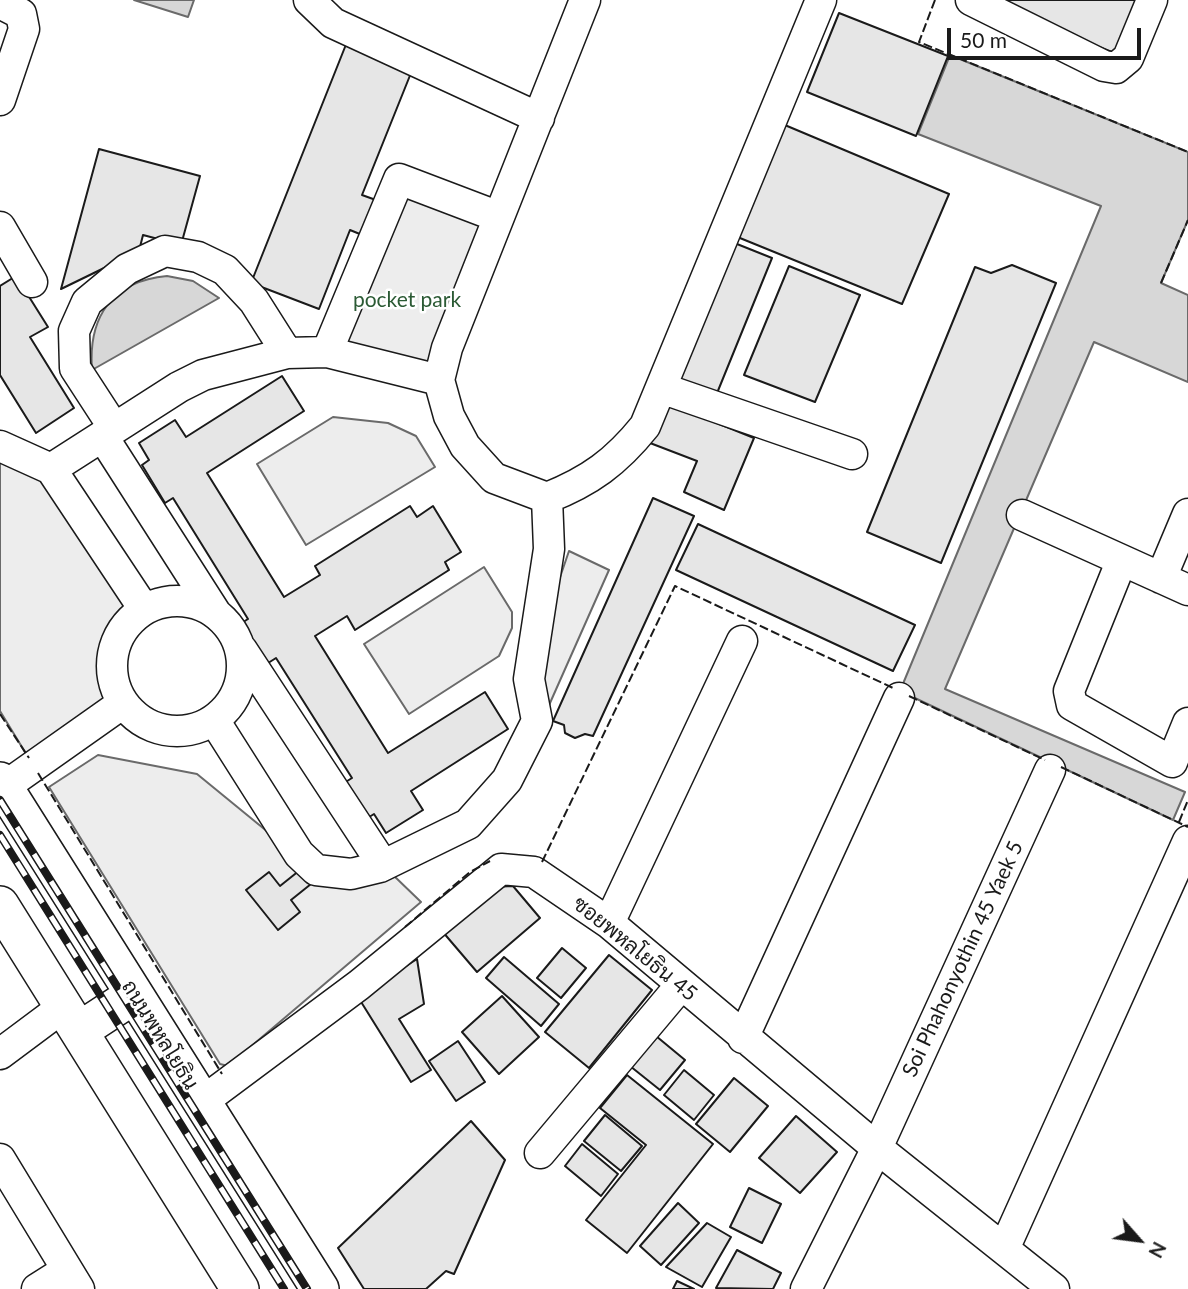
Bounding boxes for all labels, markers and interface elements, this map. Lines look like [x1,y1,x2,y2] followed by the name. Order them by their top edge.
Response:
[950,14,1144,58] scale bar
[960,27,1007,52] text: 50 m
[353,287,461,313] park label: pocket park
[897,837,1029,1081] street label: Soi Phahonyothin 45 Yaek 5
[568,891,702,1007] street label: ซอยพหลโยธิน 45
[116,976,204,1094] street label: ถนนพหลโยธิน
[1104,1205,1174,1275] north arrow
[1144,1238,1172,1262] text: N

